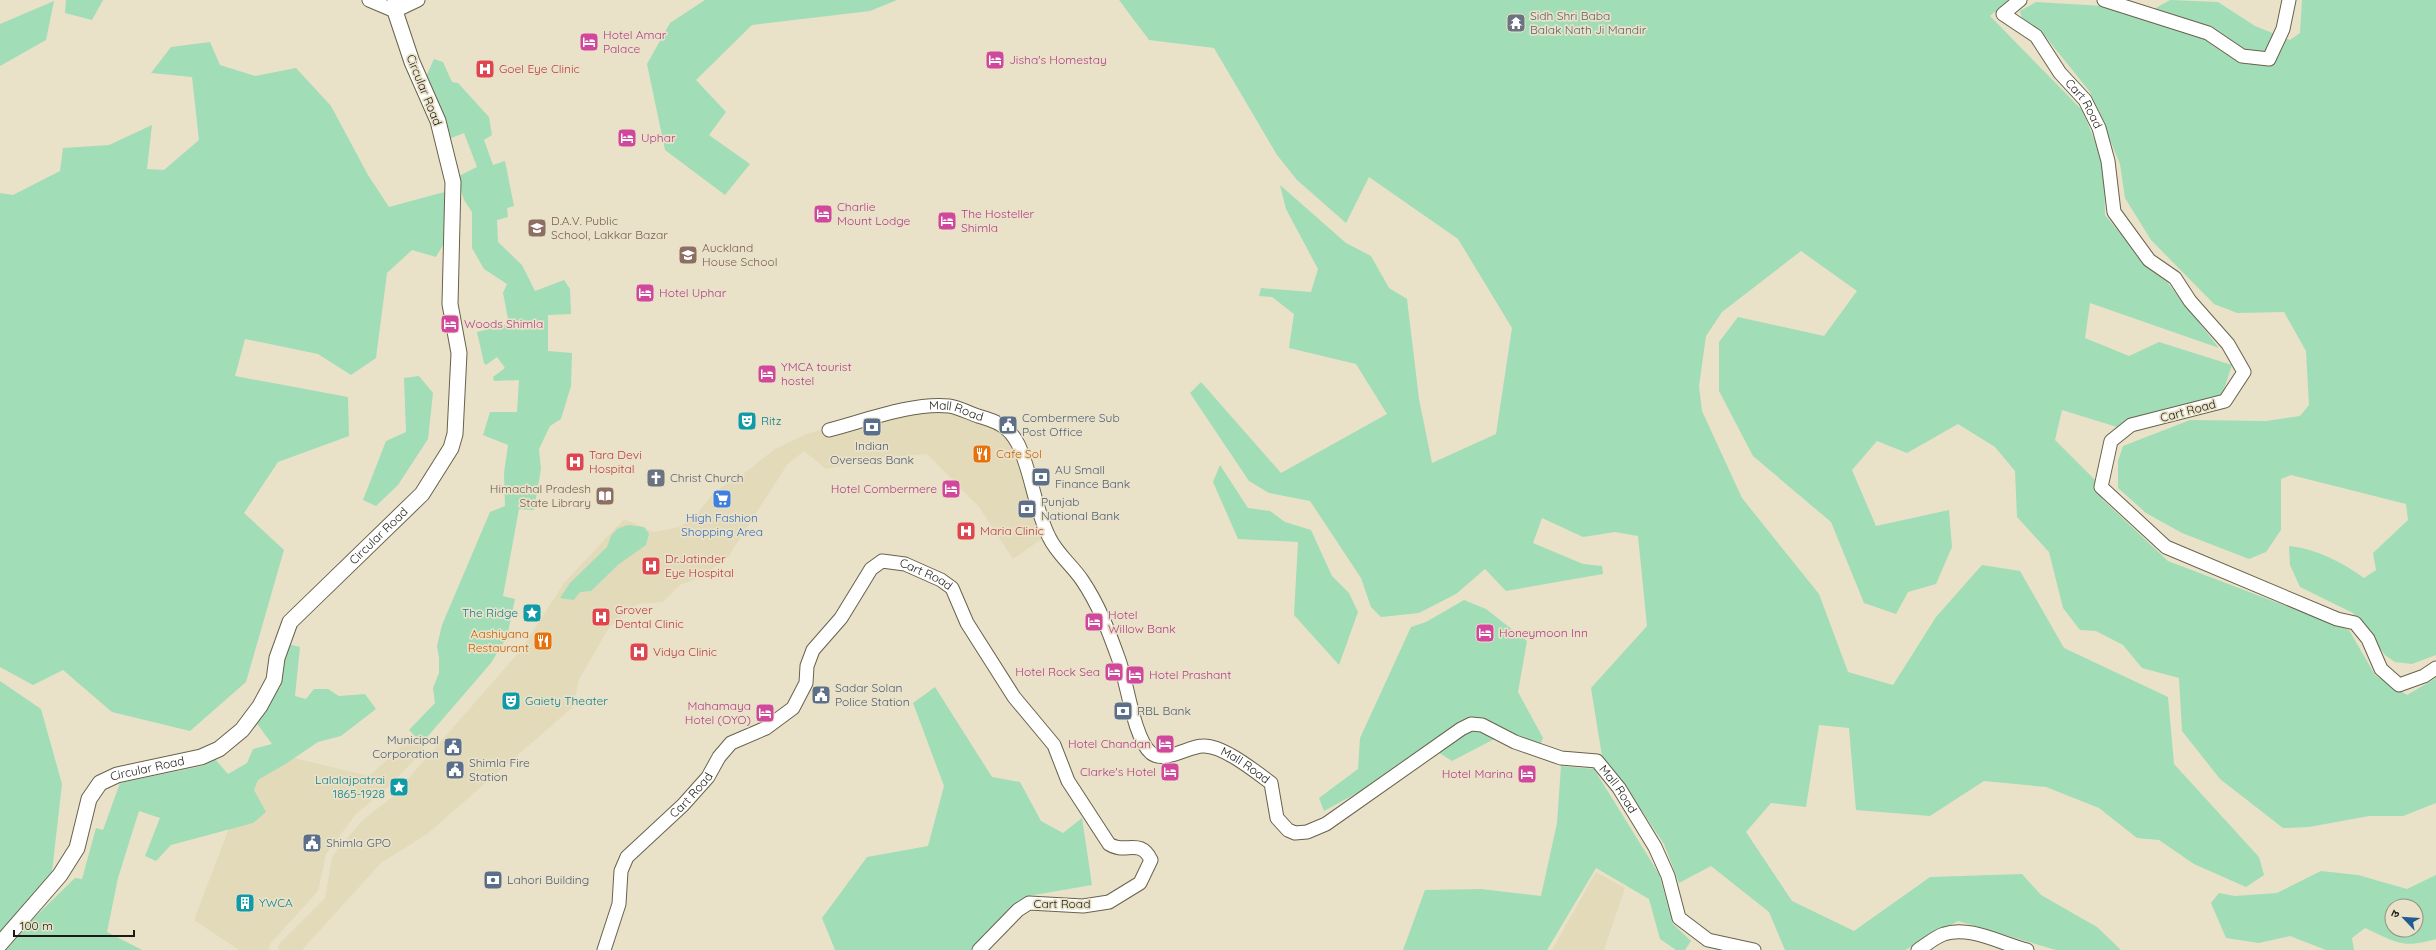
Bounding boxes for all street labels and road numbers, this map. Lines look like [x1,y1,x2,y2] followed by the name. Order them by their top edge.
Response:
[403,52,446,128] street label: Circular Road
[2062,75,2106,131] street label: Cart Road
[2158,396,2217,425] street label: Cart Road
[929,397,985,424] street label: Mall Road
[346,504,411,567] street label: Circular Road
[899,555,956,593] street label: Cart Road
[1218,743,1273,787] street label: Mall Road
[107,753,186,784] street label: Circular Road
[1596,762,1641,816] street label: Mall Road
[666,770,716,821] street label: Cart Road
[1034,896,1090,911] street label: Cart Road

